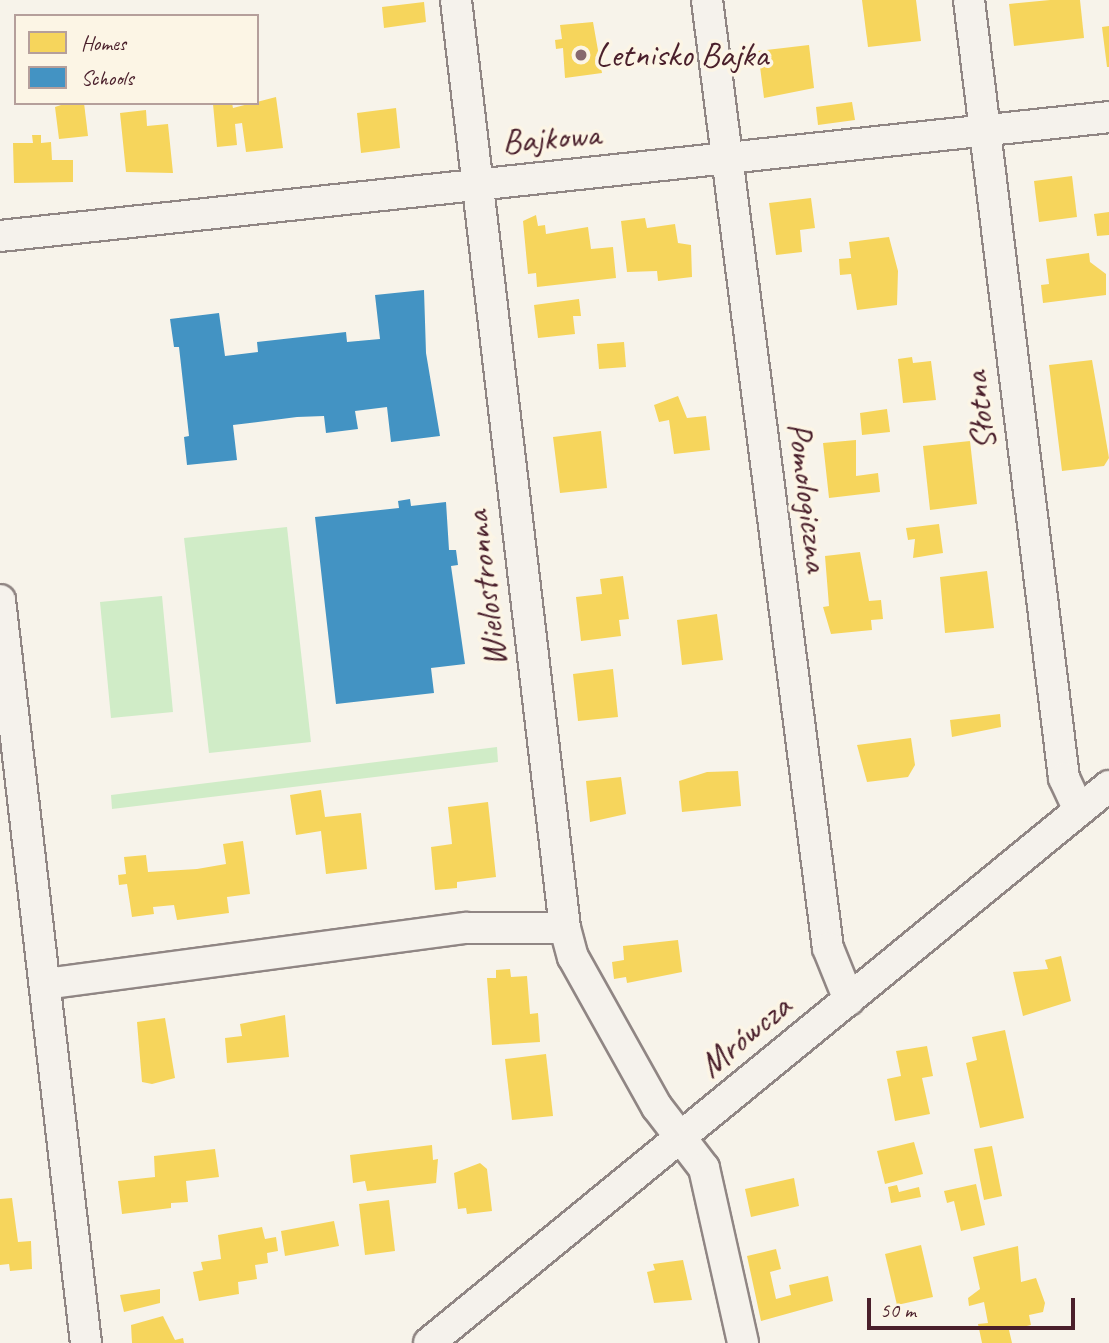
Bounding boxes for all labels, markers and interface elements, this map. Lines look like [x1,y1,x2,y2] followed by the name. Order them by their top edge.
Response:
[14,14,259,105] legend
[81,30,126,56] text: Homes
[595,34,768,76] place label: Letnisko Bajka
[573,47,589,63] marker: Letnisko Bajka
[81,65,133,91] text: Schools
[500,113,602,163] street label: Bajkowa
[954,369,1006,453] street label: Słotna
[778,420,838,574] street label: Pomologiczna
[456,509,516,669] street label: Wielostronna
[691,986,799,1086] street label: Mrówcza
[871,1284,1079,1328] scale bar
[880,1297,916,1323] text: 50 m

